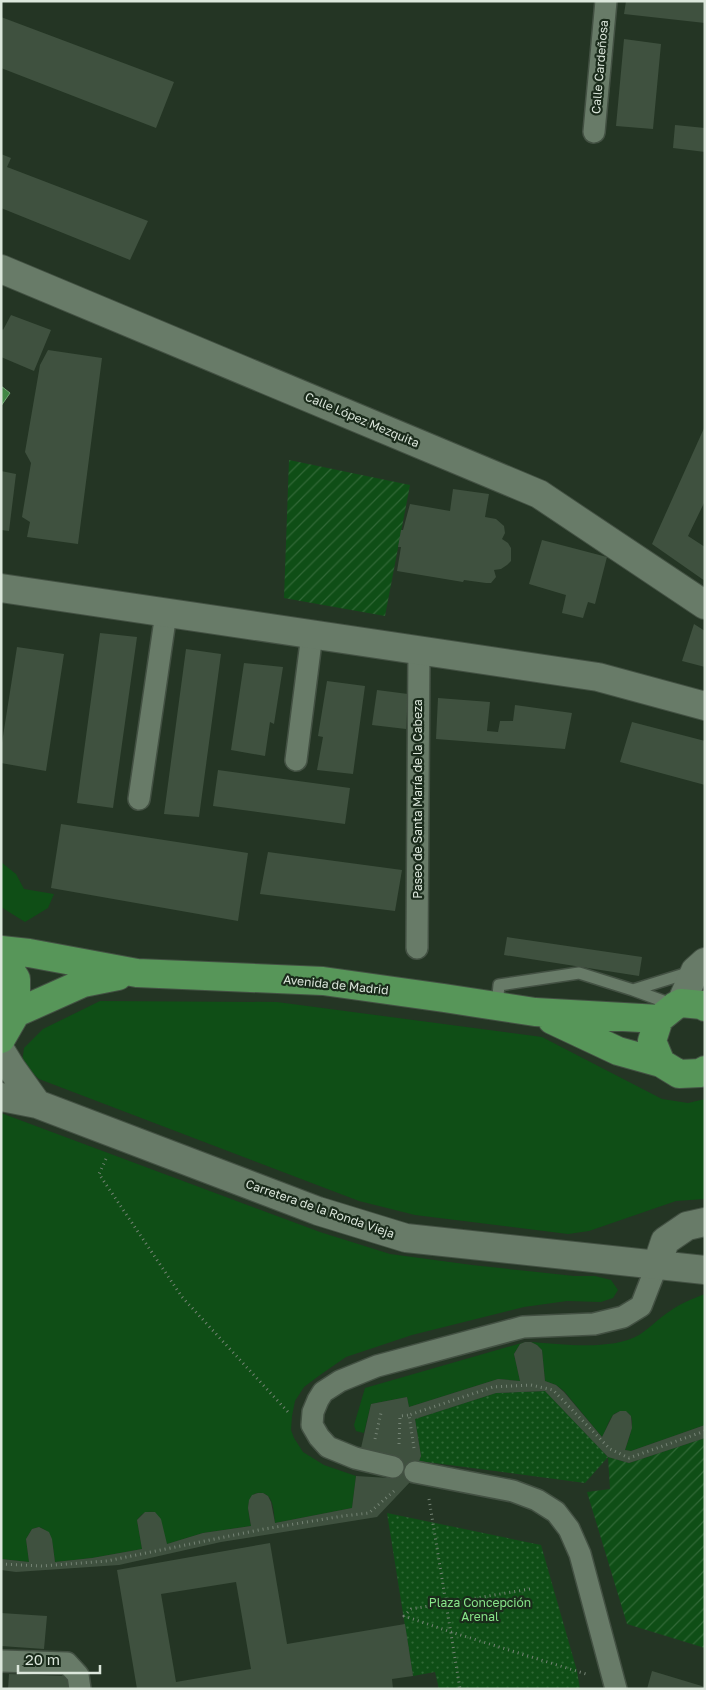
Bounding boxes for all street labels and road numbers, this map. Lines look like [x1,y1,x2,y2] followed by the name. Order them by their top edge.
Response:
[588,19,611,114] street label: Calle Cardeñosa
[303,389,422,450] street label: Calle López Mezquita
[410,699,425,899] street label: Paseo de Santa María de la Cabeza
[283,972,389,997] street label: Avenida de Madrid
[244,1176,396,1241] street label: Carretera de la Ronda Vieja

